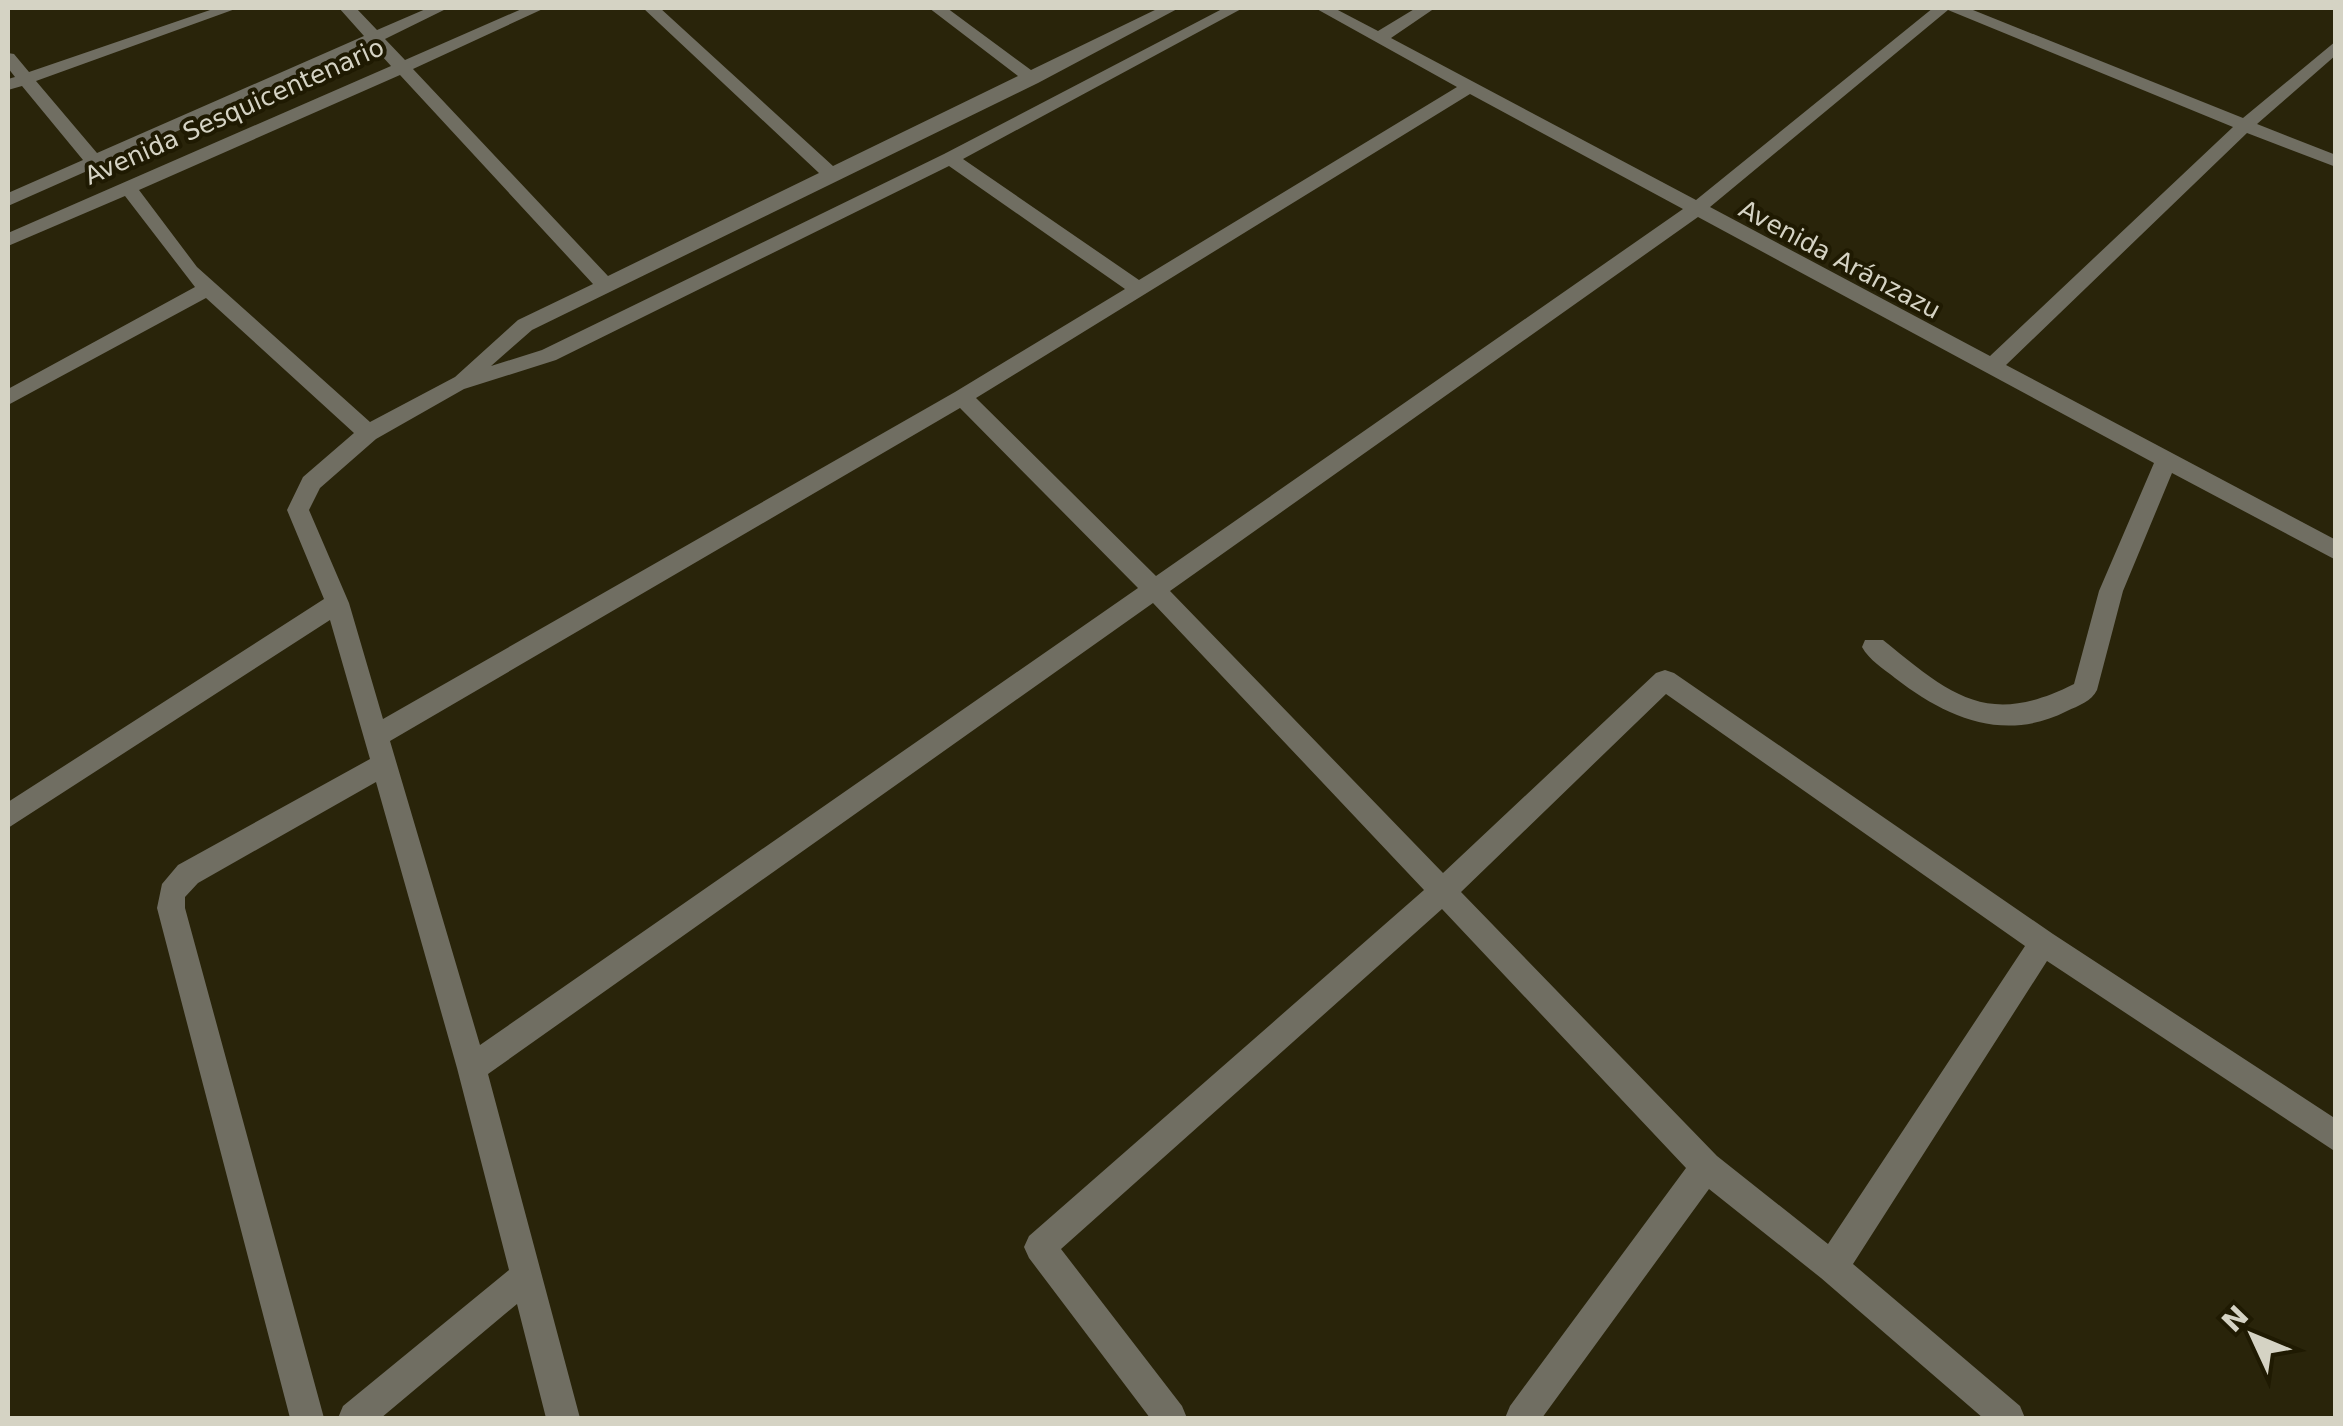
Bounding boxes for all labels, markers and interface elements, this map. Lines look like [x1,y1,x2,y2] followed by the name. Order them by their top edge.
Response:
[80,32,388,191] street label: Avenida Sesquicentenario
[1734,194,1945,325] street label: Avenida Aránzazu
[2203,1286,2303,1386] north arrow
[2215,1299,2255,1339] text: N

